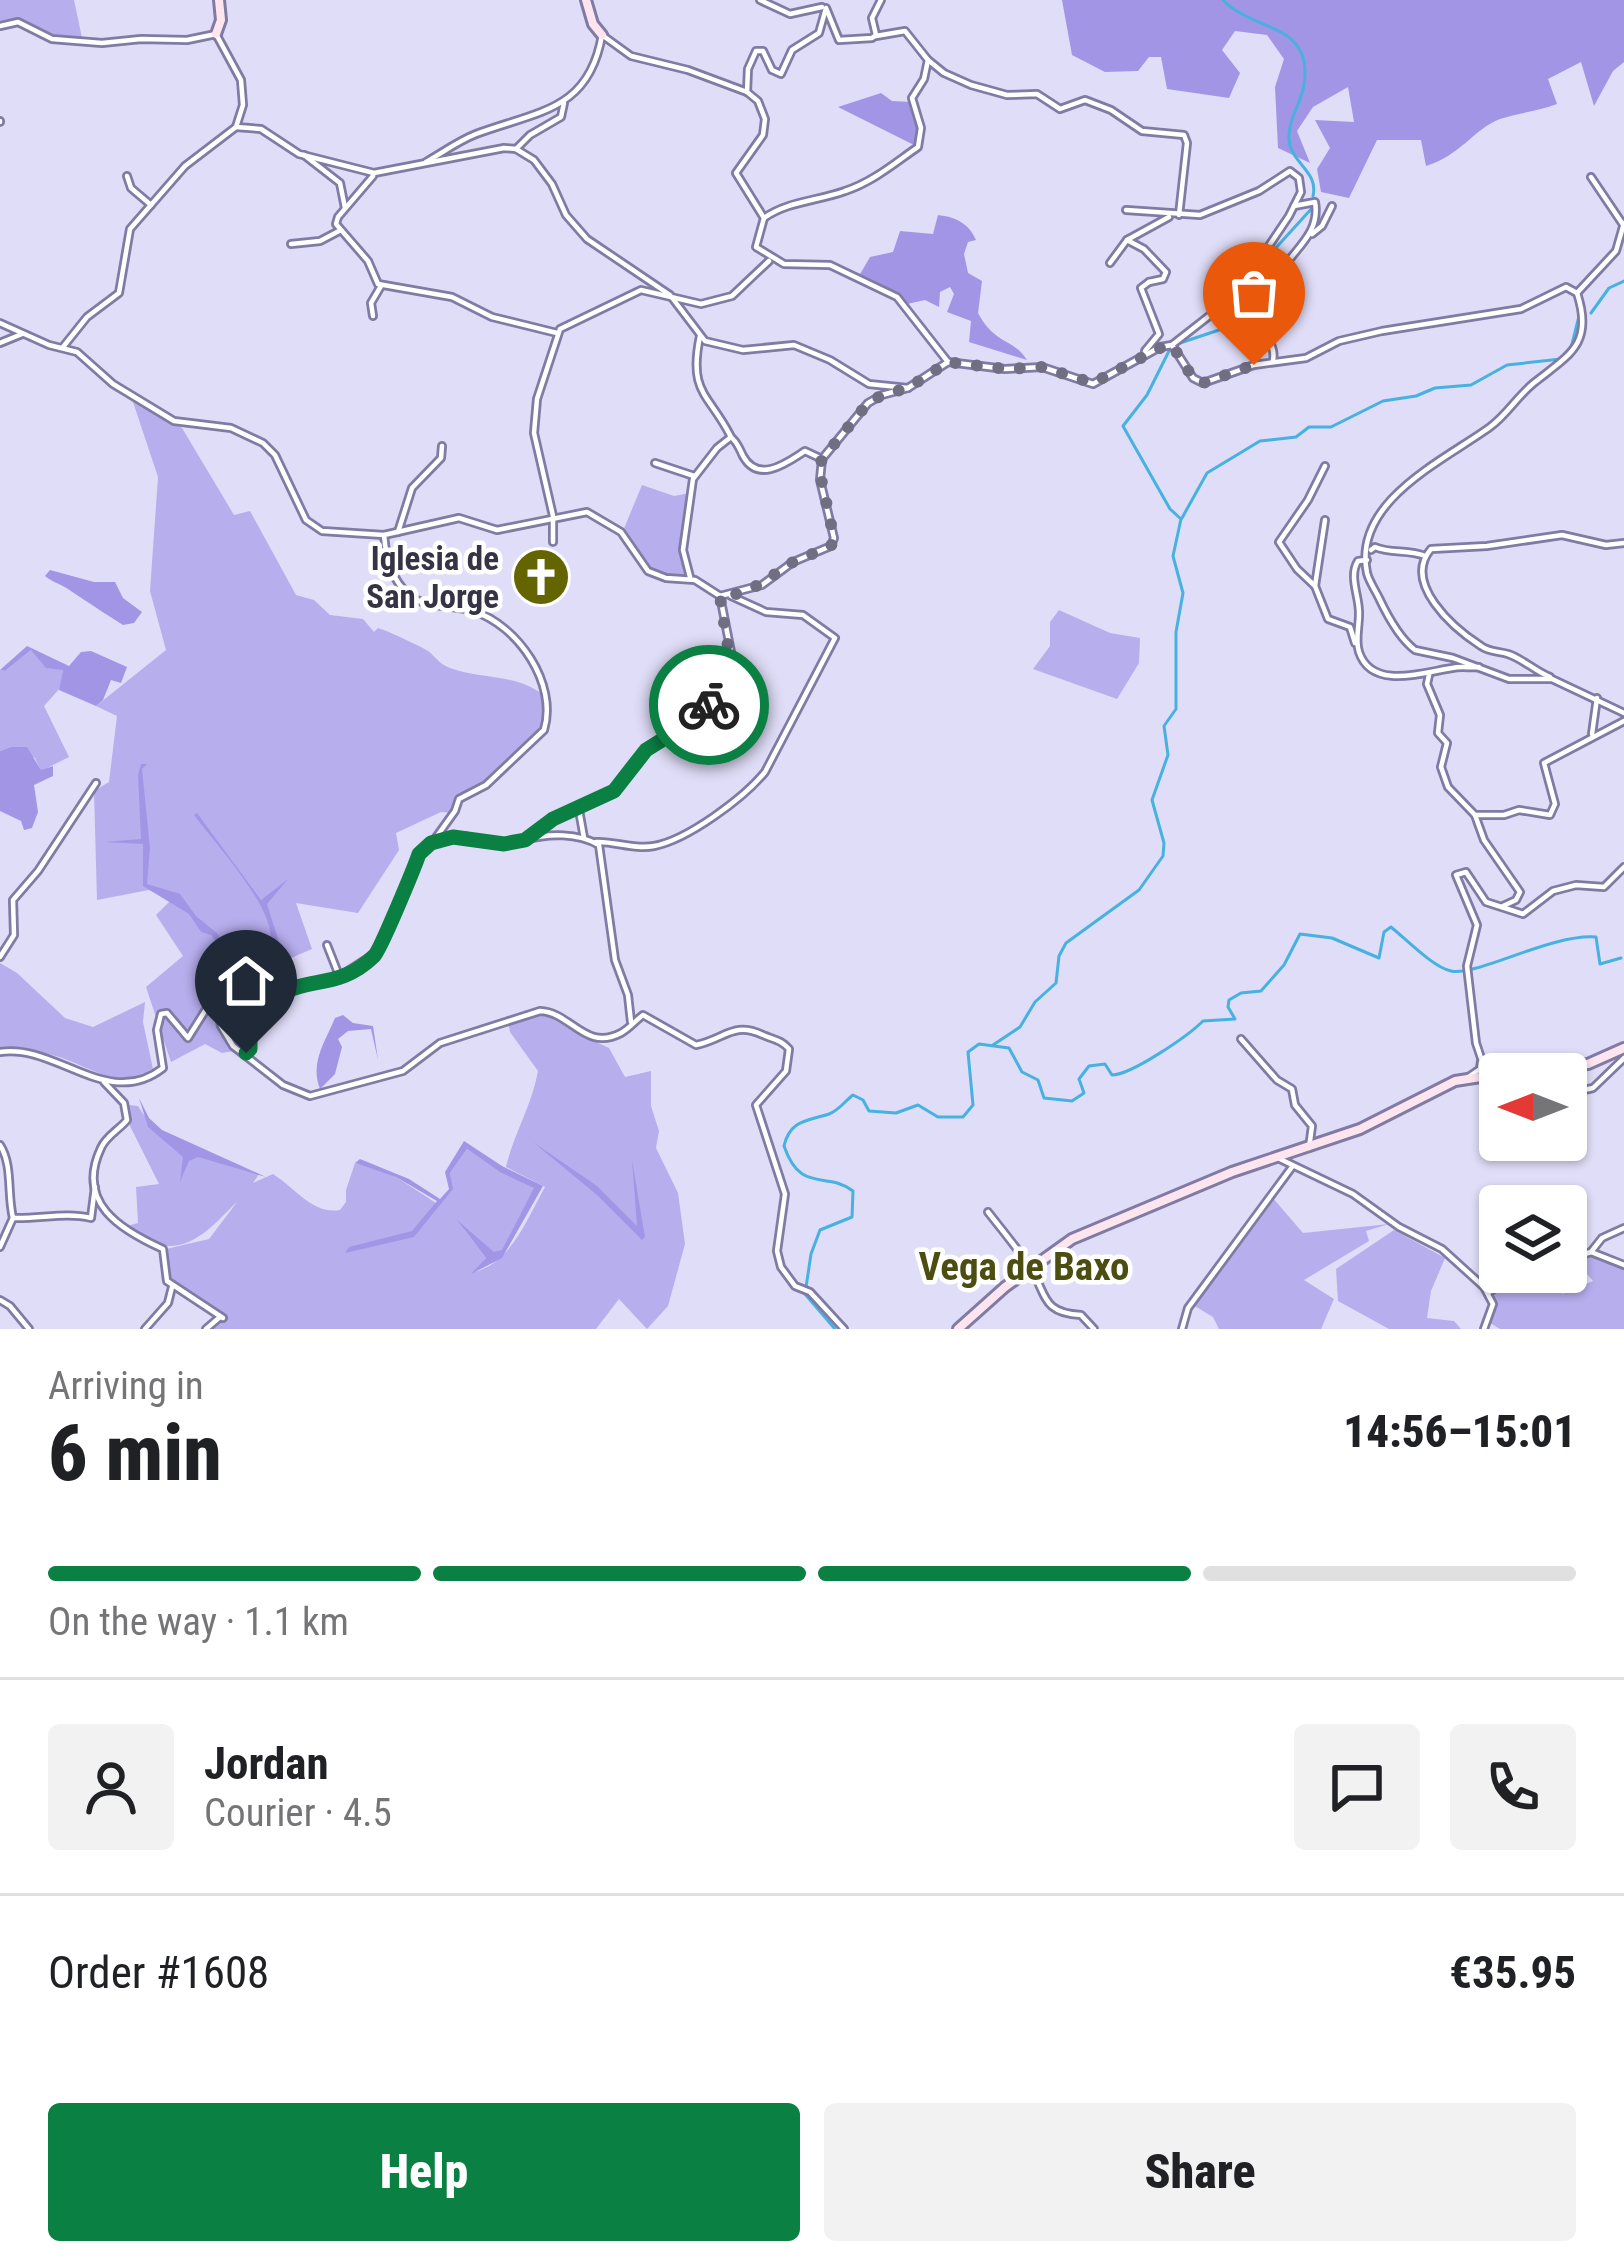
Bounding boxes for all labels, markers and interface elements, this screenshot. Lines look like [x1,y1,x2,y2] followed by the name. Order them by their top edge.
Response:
[1203,242,1305,365] pin
[1221,260,1287,326] icon: bag
[366,539,499,616] place label: Iglesia de San Jorge
[510,546,572,608] church icon: Iglesia de San Jorge
[649,645,769,765] courier
[676,672,742,738] icon: bike
[195,930,297,1053] pin
[213,948,279,1014] icon: home
[1479,1053,1587,1161] north arrow
[1479,1053,1587,1293] map controls
[1479,1185,1587,1293] button: layers
[919,1244,1129,1290] district label: Vega de Baxo
[48,1363,204,1409] text: Arriving in
[1343,1405,1576,1458] text: 14:56–15:01
[48,1408,222,1499] text: 6 min
[48,1599,349,1645] text: On the way · 1.1 km
[48,1724,174,1850] button: person
[1294,1724,1420,1850] button: chat
[1450,1724,1576,1850] button: phone
[204,1737,329,1790] text: Jordan
[204,1790,392,1836] text: Courier · 4.5
[48,1946,269,1999] text: Order #1608
[1449,1946,1576,1999] text: €35.95
[48,2103,800,2241] button: Help
[824,2103,1576,2241] button: Share

